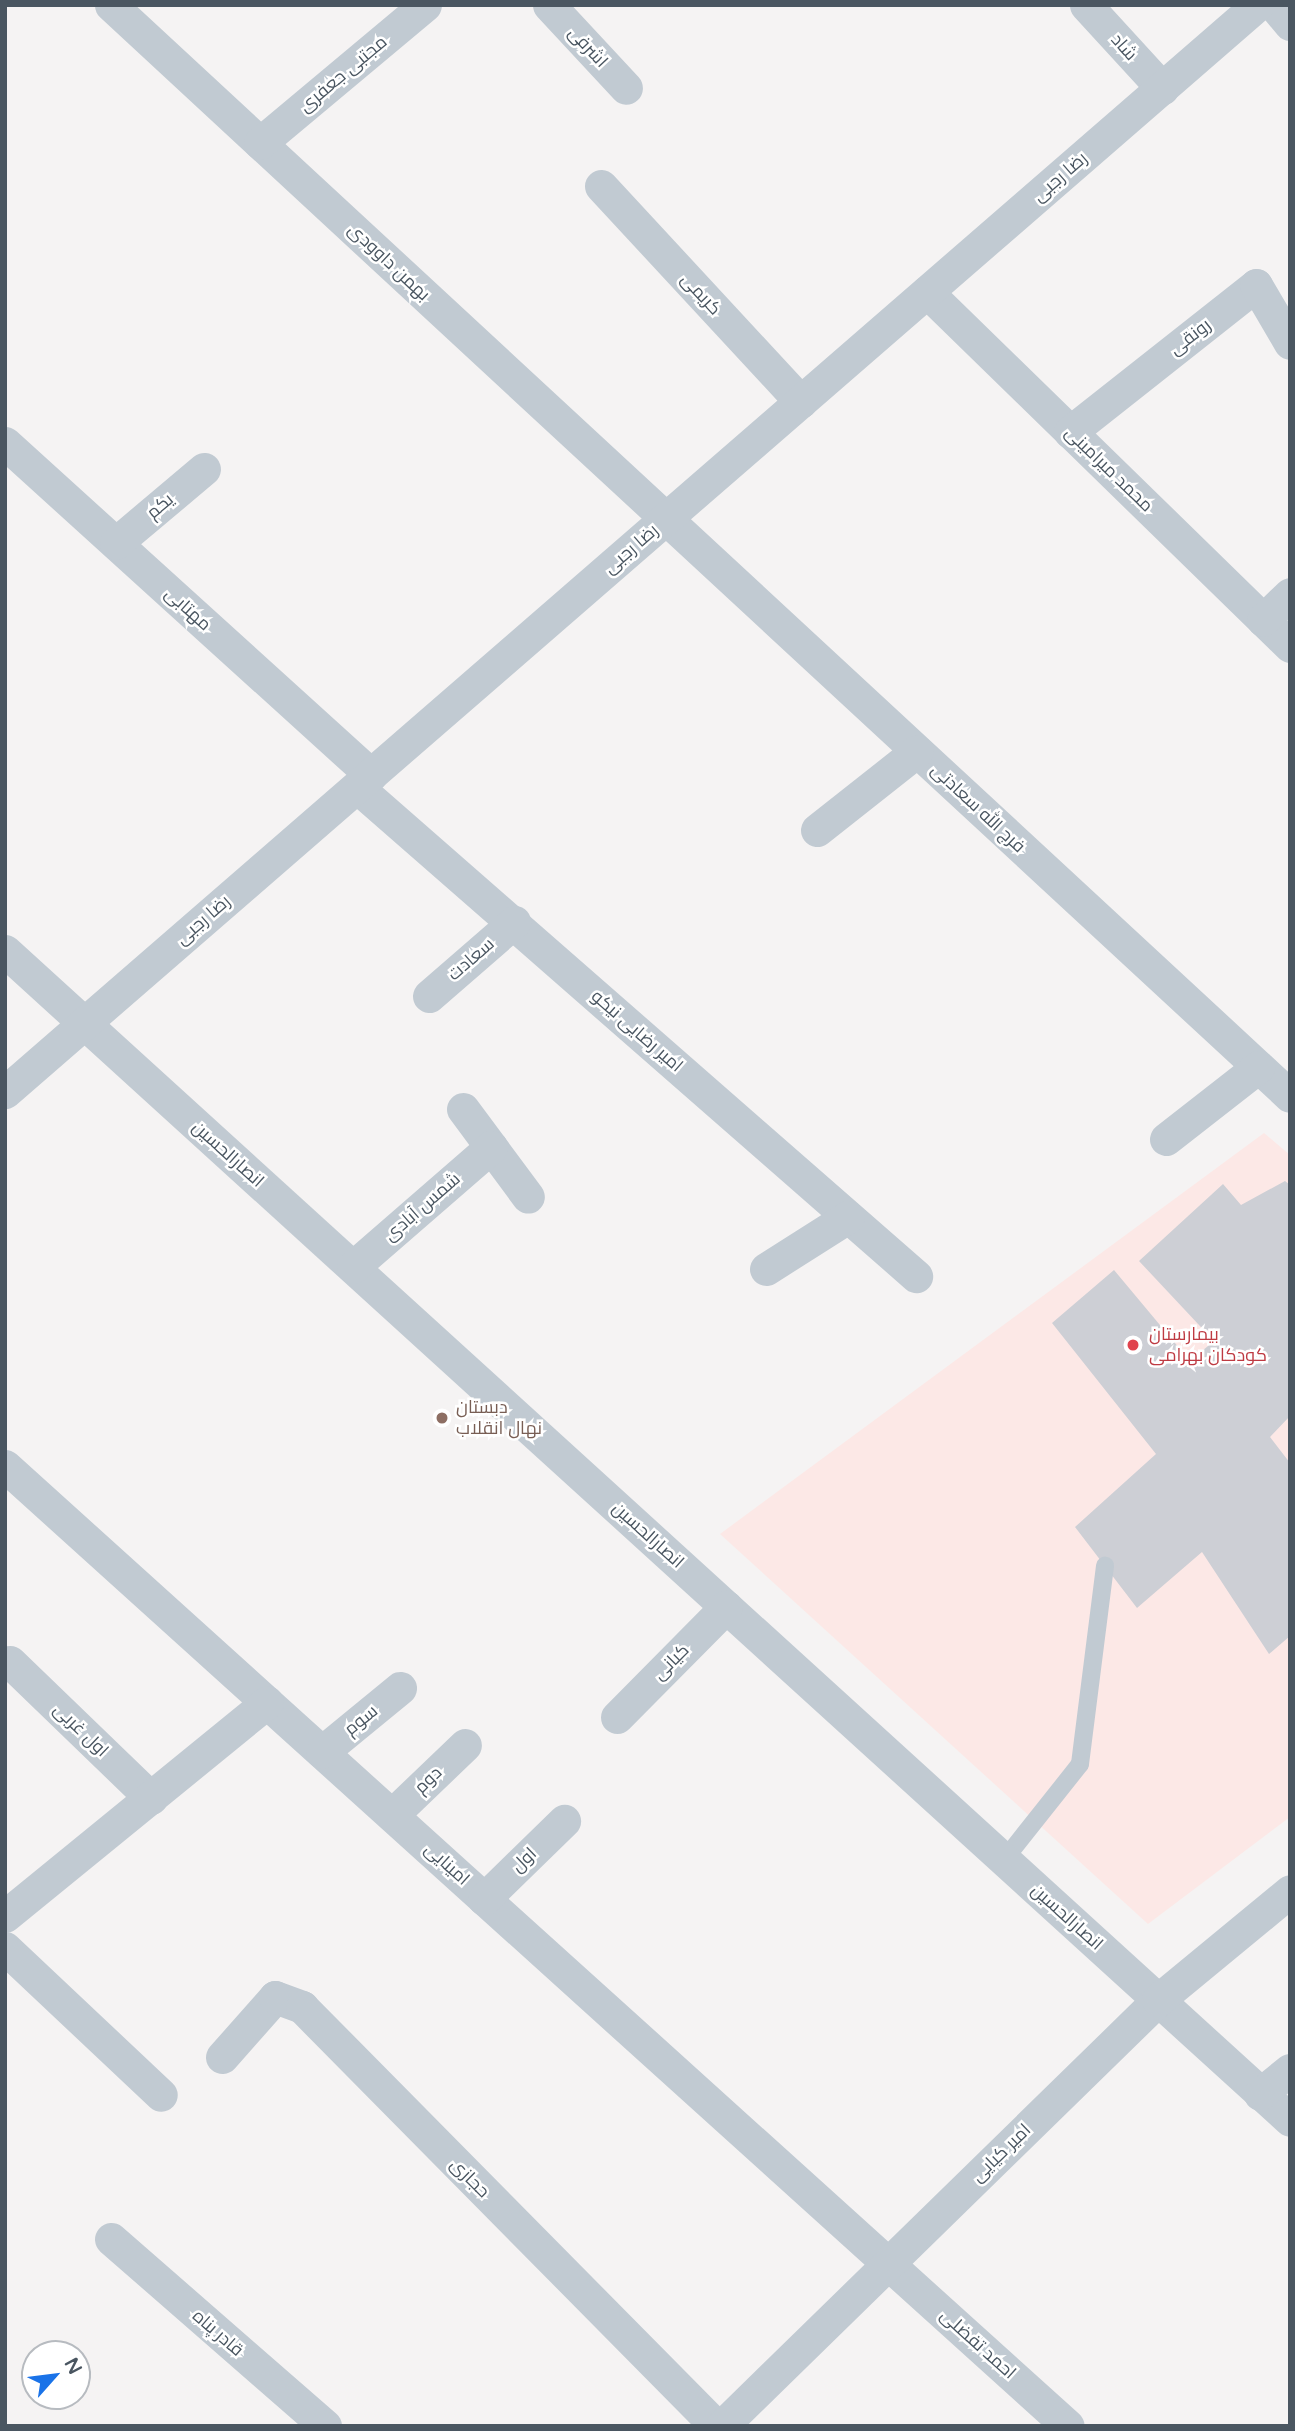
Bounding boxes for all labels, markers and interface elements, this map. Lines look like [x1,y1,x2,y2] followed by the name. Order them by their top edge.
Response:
[564,22,612,72] street label: اشرفی
[1106,29,1142,65] street label: شاد
[295,31,391,117] street label: مجتبی جعفری
[1028,147,1092,207] street label: رضا رجبی
[344,219,434,305] street label: بهمن داوودی
[676,269,726,319] street label: کریمی
[1165,314,1215,360] street label: رونقی
[1060,422,1158,516] street label: محمد میرامینی
[142,489,178,523] street label: یکم
[599,519,663,579] street label: رضا رجبی
[160,583,216,635] street label: مهتابی
[926,759,1030,857] street label: فرج الله سعادتی
[171,890,235,950] street label: رضا رجبی
[443,933,499,985] street label: سعادت
[587,985,687,1077] street label: امیر رضایی نیکو
[188,1116,268,1192] street label: انصارالحسین
[379,1168,465,1246] street label: شمس آبادی
[1149,1324,1267,1366] place label: بیمارستان کودکان بهرامی
[1123,1335,1143,1355] marker: بیمارستان کودکان بهرامی
[456,1397,542,1440] place label: دبستان نهال انقلاب
[434,1410,450,1426] marker: دبستان نهال انقلاب
[608,1497,688,1573] street label: انصارالحسین
[648,1639,694,1685] street label: کیانی
[49,1699,113,1761] street label: اول غربی
[340,1700,382,1740] street label: سوم
[410,1762,446,1798] street label: دوم
[420,1838,474,1890] street label: امینایی
[507,1843,541,1877] street label: اول
[1027,1879,1107,1955] street label: انصارالحسین
[967,2119,1035,2187] street label: امیر کیایی
[446,2154,494,2202] street label: حجازی
[936,2304,1020,2384] street label: احمد تفضلی
[188,2305,248,2361] street label: قادر پناه
[21,2340,91,2410] north arrow
[59,2354,86,2378] text: N

